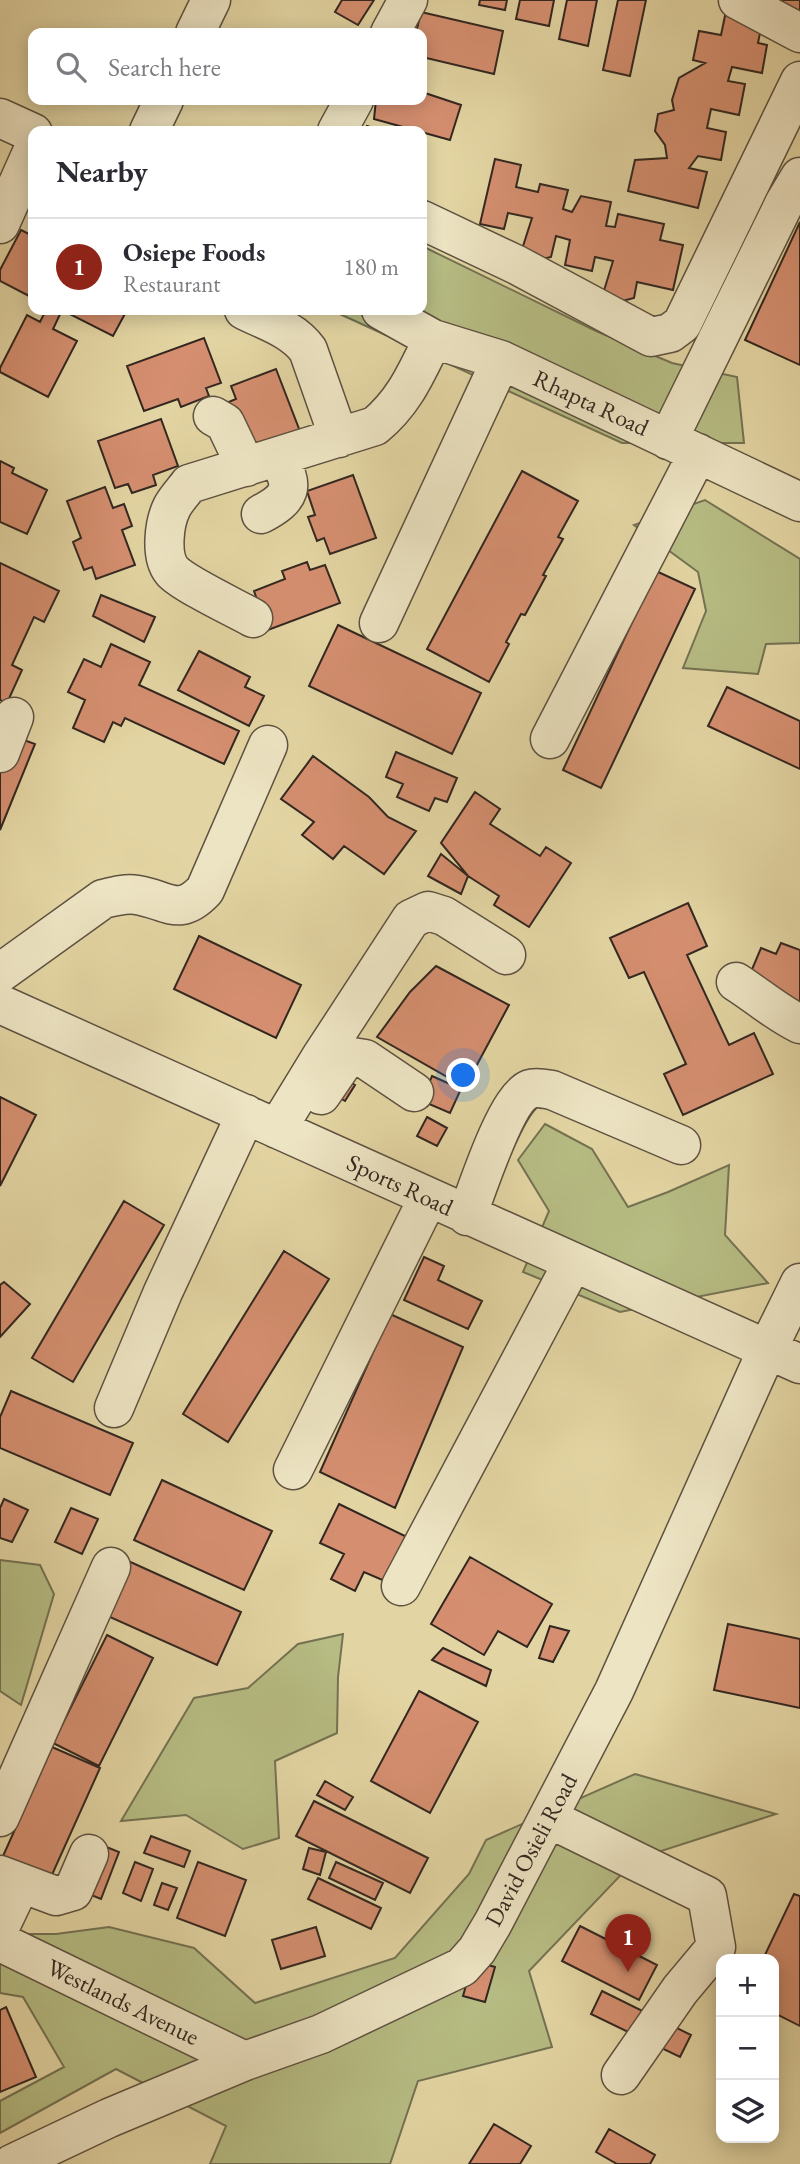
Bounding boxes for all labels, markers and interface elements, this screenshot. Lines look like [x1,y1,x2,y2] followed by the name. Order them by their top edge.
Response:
[28,28,427,105] search box
[52,48,90,86] icon: search
[108,50,221,84] text: Search here
[56,152,148,191] text: Nearby
[123,235,265,269] text: Osiepe Foods
[73,252,85,282] text: 1
[343,252,399,282] text: 180 m
[123,269,221,299] text: Restaurant
[529,362,655,443] street label: Rhapta Road
[446,1058,480,1092] your location
[342,1146,459,1223] street label: Sports Road
[477,1767,584,1931] street label: David Osieli Road
[605,1914,651,1972] pin: 1
[42,1951,205,2052] street label: Westlands Avenue
[716,1954,779,2143] map controls
[716,1954,779,2017] button: +
[716,2017,779,2080] button: −
[716,2080,779,2143] button: layers

